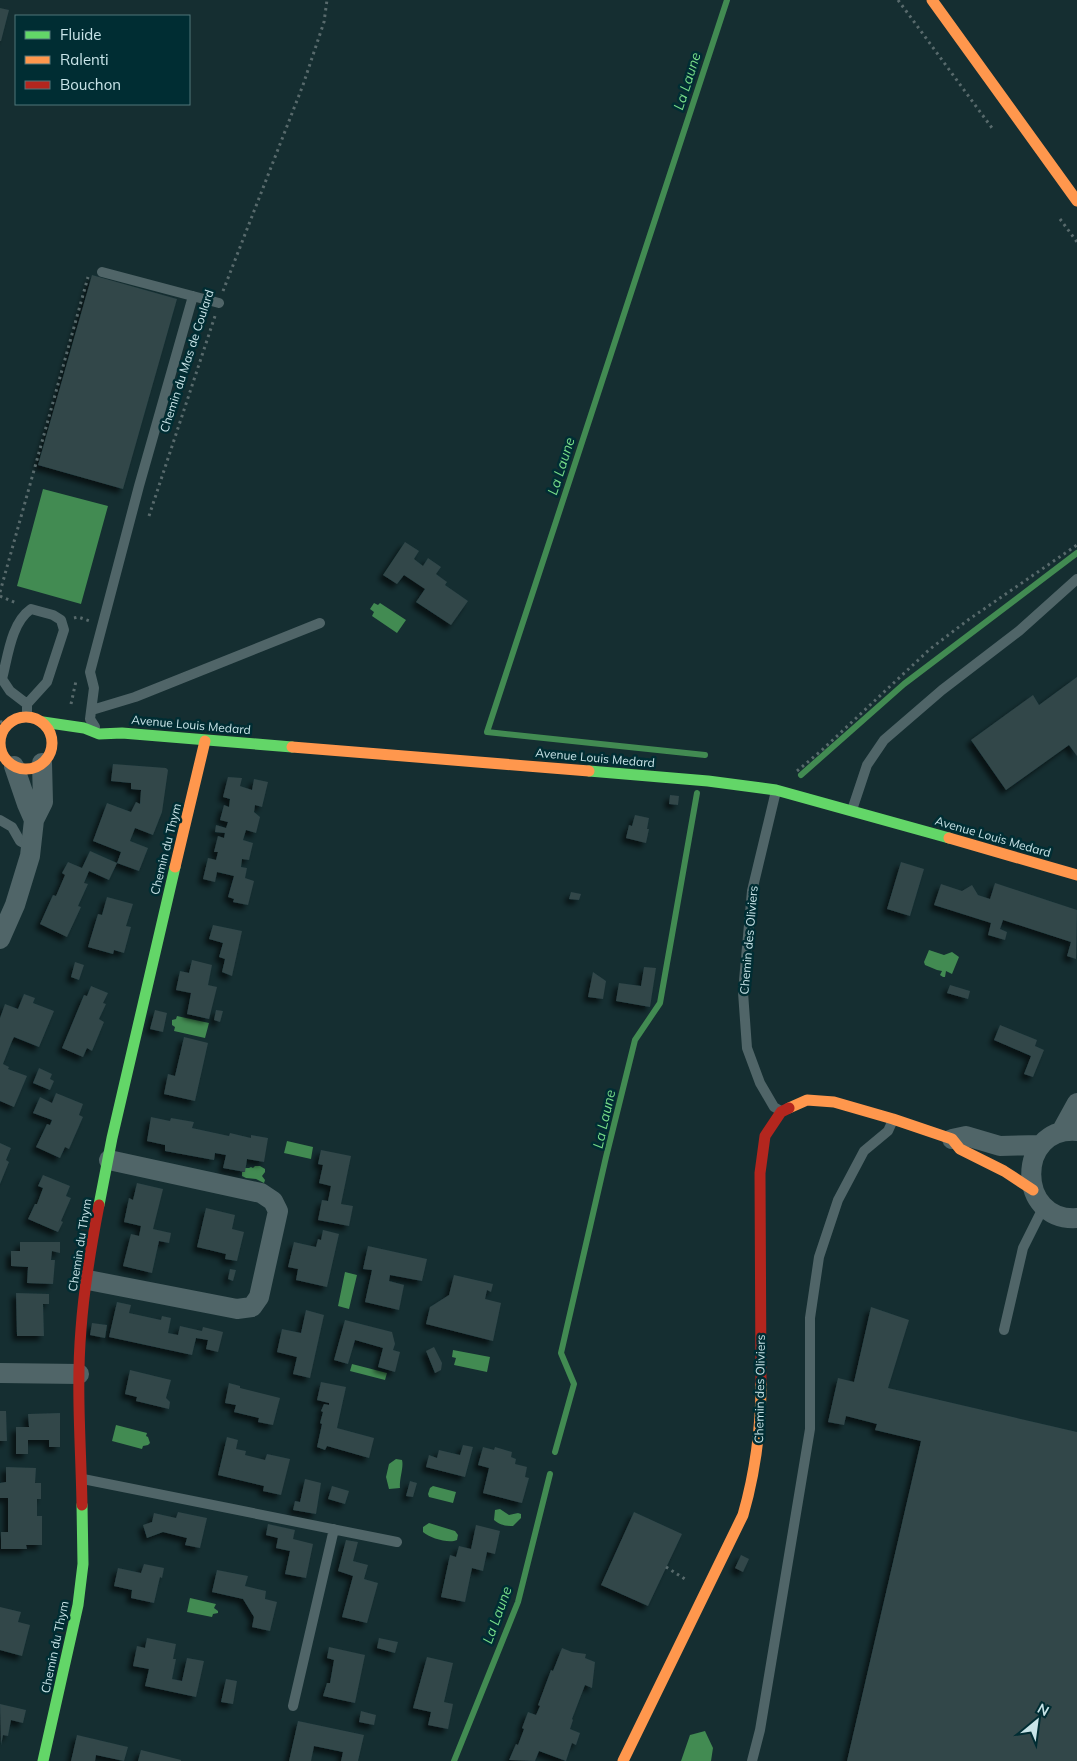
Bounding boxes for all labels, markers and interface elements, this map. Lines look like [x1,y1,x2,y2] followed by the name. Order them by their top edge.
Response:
[15,15,190,105] legend
[60,25,101,44] text: Fluide
[60,50,109,69] text: Ralenti
[669,50,705,112] water label: La Laune
[60,75,121,94] text: Bouchon
[156,288,217,434] street label: Chemin du Mas de Coulard
[543,435,579,497] water label: La Laune
[131,712,251,737] street label: Avenue Louis Medard
[535,745,655,770] street label: Avenue Louis Medard
[147,802,184,896] street label: Chemin du Thym
[933,813,1053,860] street label: Avenue Louis Medard
[736,885,761,995] street label: Chemin des Oliviers
[589,1088,620,1150] water label: La Laune
[65,1197,94,1292] street label: Chemin du Thym
[751,1334,768,1444] street label: Chemin des Oliviers
[478,1584,516,1646] water label: La Laune
[37,1600,72,1694] street label: Chemin du Thym
[1012,1696,1062,1746] north arrow
[1034,1699,1052,1720] text: N

